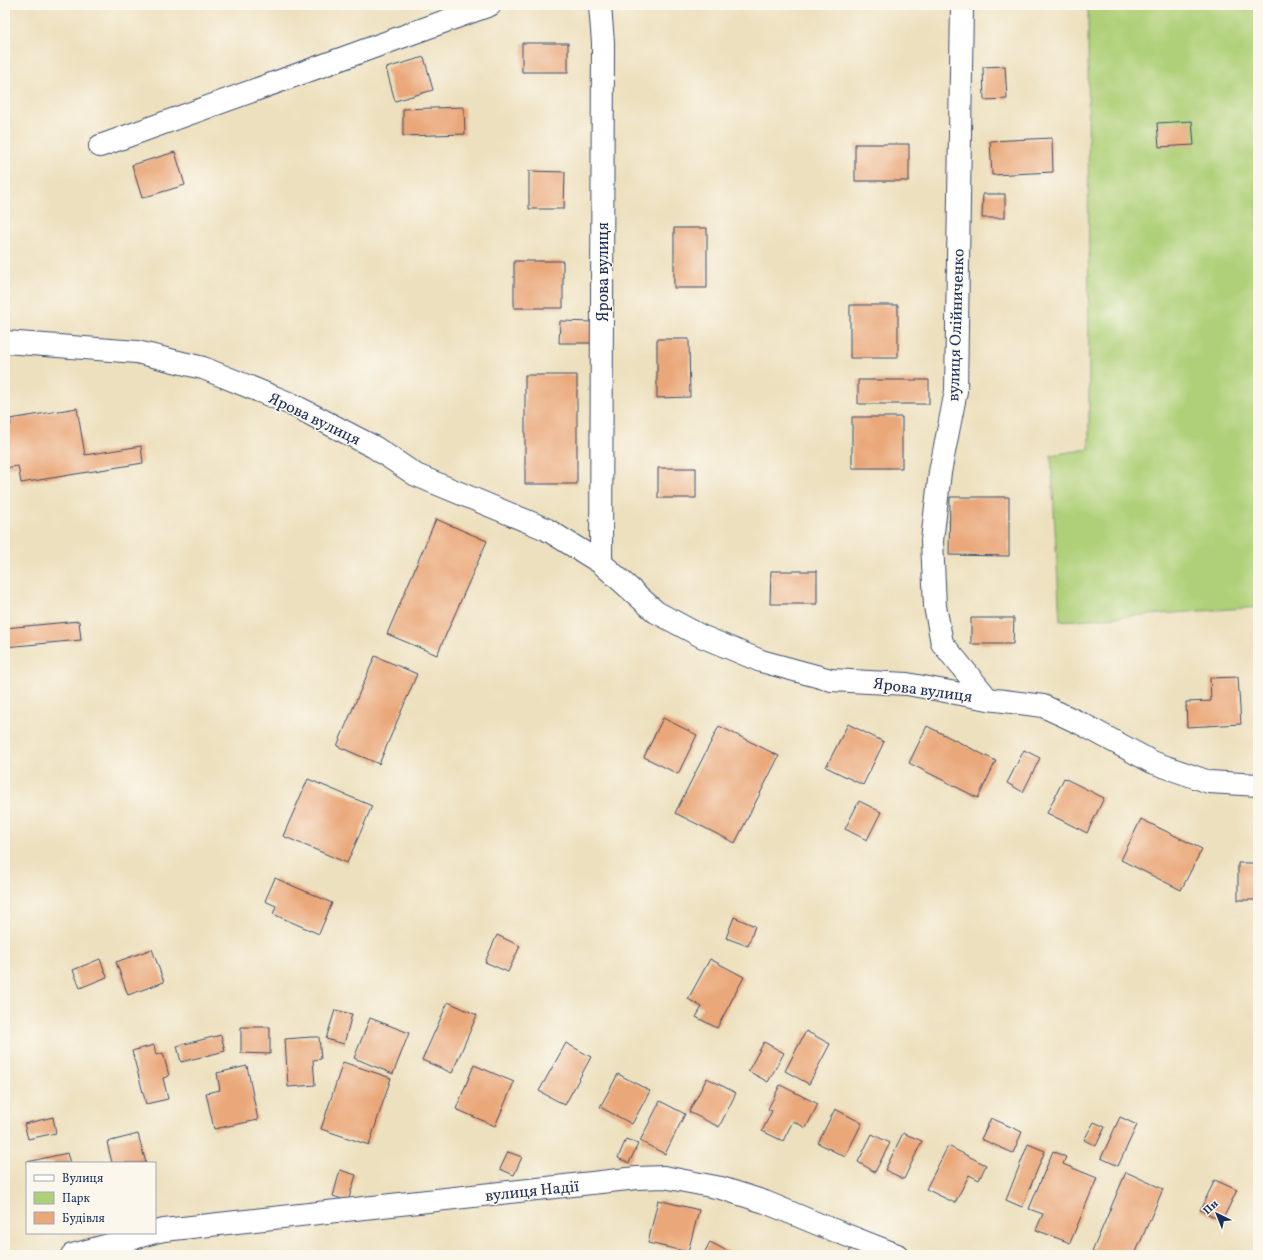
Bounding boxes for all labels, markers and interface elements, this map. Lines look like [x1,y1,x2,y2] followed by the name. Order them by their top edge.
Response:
[593,222,615,322] street label: Ярова вулиця
[943,248,971,402] street label: вулиця Олійниченко
[265,388,364,452] street label: Ярова вулиця
[872,673,974,709] street label: Ярова вулиця
[26,1162,156,1234] legend
[62,1171,103,1187] text: Вулиця
[484,1176,580,1208] street label: вулиця Надії
[62,1191,90,1207] text: Парк
[1197,1194,1237,1234] north arrow
[1200,1197,1222,1219] text: Пн
[62,1211,105,1227] text: Будівля

